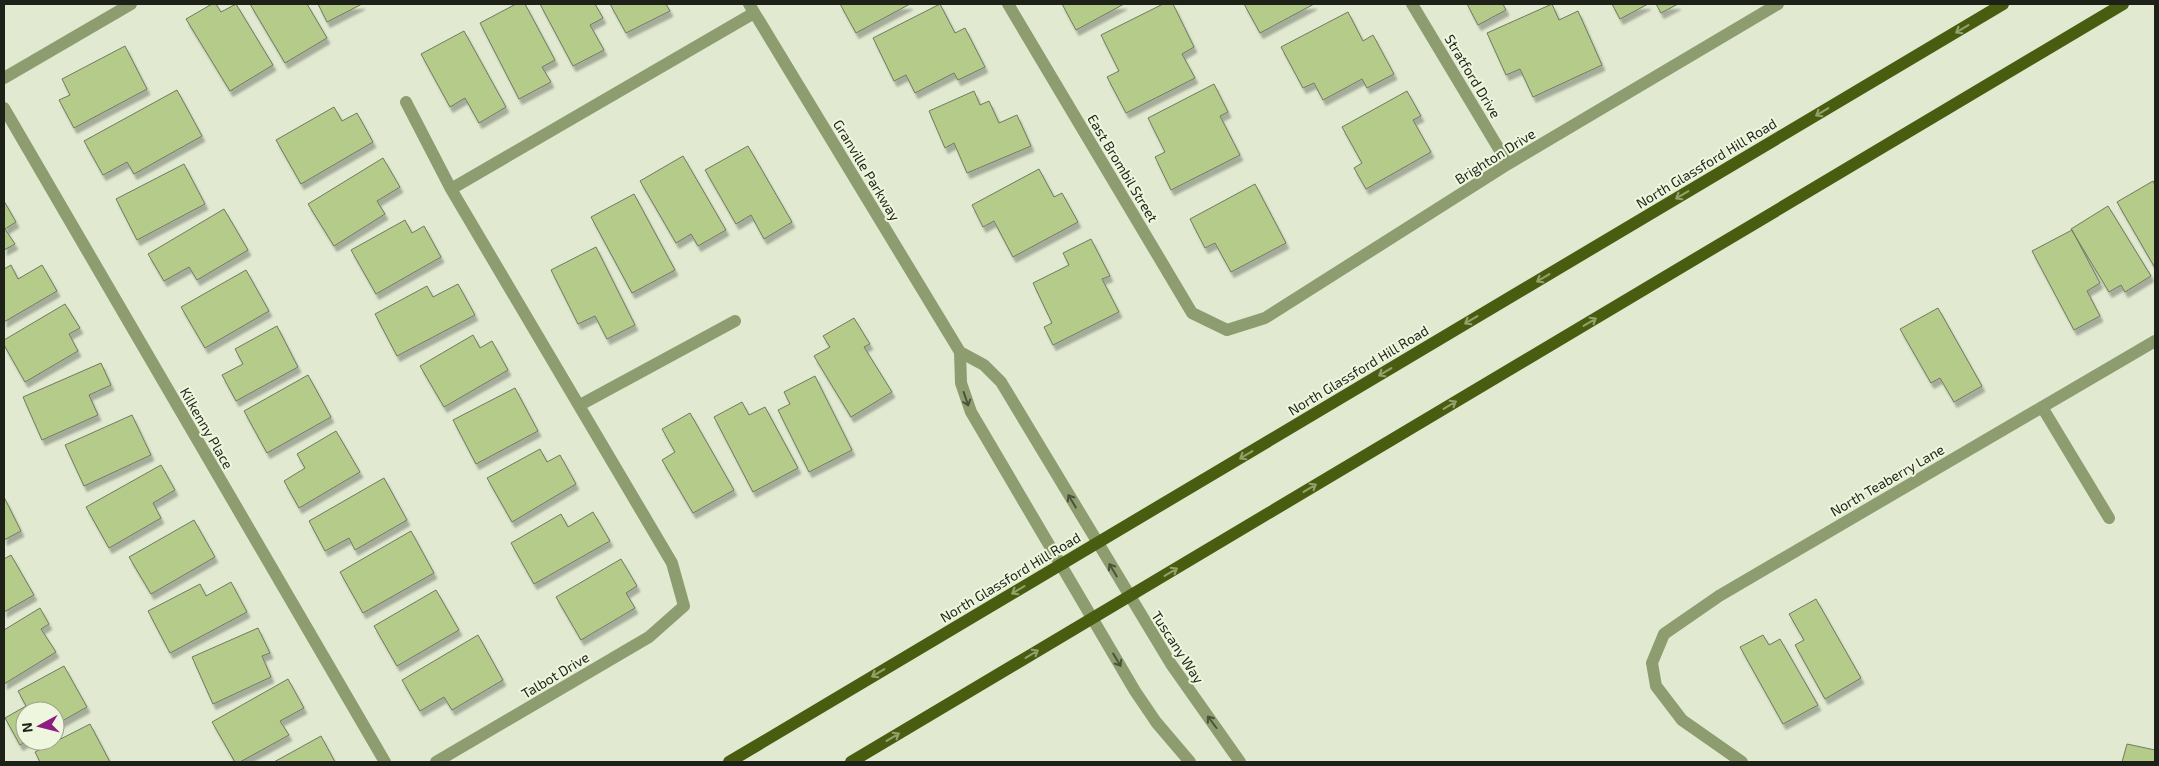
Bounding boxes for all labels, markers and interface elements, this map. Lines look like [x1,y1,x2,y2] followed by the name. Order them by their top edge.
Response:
[1955,24,1969,34] one-way arrow
[1441,31,1505,121] street label: Stratford Drive
[1815,107,1829,117] one-way arrow
[1084,111,1162,225] street label: East Brombil Street
[1633,114,1779,212] street label: North Glassford Hill Road
[830,116,904,224] street label: Granville Parkway
[1452,125,1538,187] street label: Brighton Drive
[1676,190,1690,200] one-way arrow
[1536,273,1550,283] one-way arrow
[1465,316,1479,326] one-way arrow
[1582,317,1597,327] one-way arrow
[1285,321,1431,419] street label: North Glassford Hill Road
[1379,367,1393,377] one-way arrow
[177,384,237,472] street label: Kilkenny Place
[962,391,971,407] one-way arrow
[1443,400,1457,410] one-way arrow
[1827,440,1947,520] street label: North Teaberry Lane
[1238,450,1253,460] one-way arrow
[1303,483,1317,493] one-way arrow
[1067,495,1077,509] one-way arrow
[937,528,1083,626] street label: North Glassford Hill Road
[1107,563,1117,577] one-way arrow
[1163,566,1177,576] one-way arrow
[1012,586,1026,596] one-way arrow
[1148,608,1208,687] street label: Tuscany Way
[518,648,592,702] street label: Talbot Drive
[1025,649,1039,659] one-way arrow
[1112,653,1122,667] one-way arrow
[872,669,886,679] one-way arrow
[15,701,65,751] north arrow
[1207,715,1217,729] one-way arrow
[18,722,36,734] text: N
[885,732,899,742] one-way arrow

